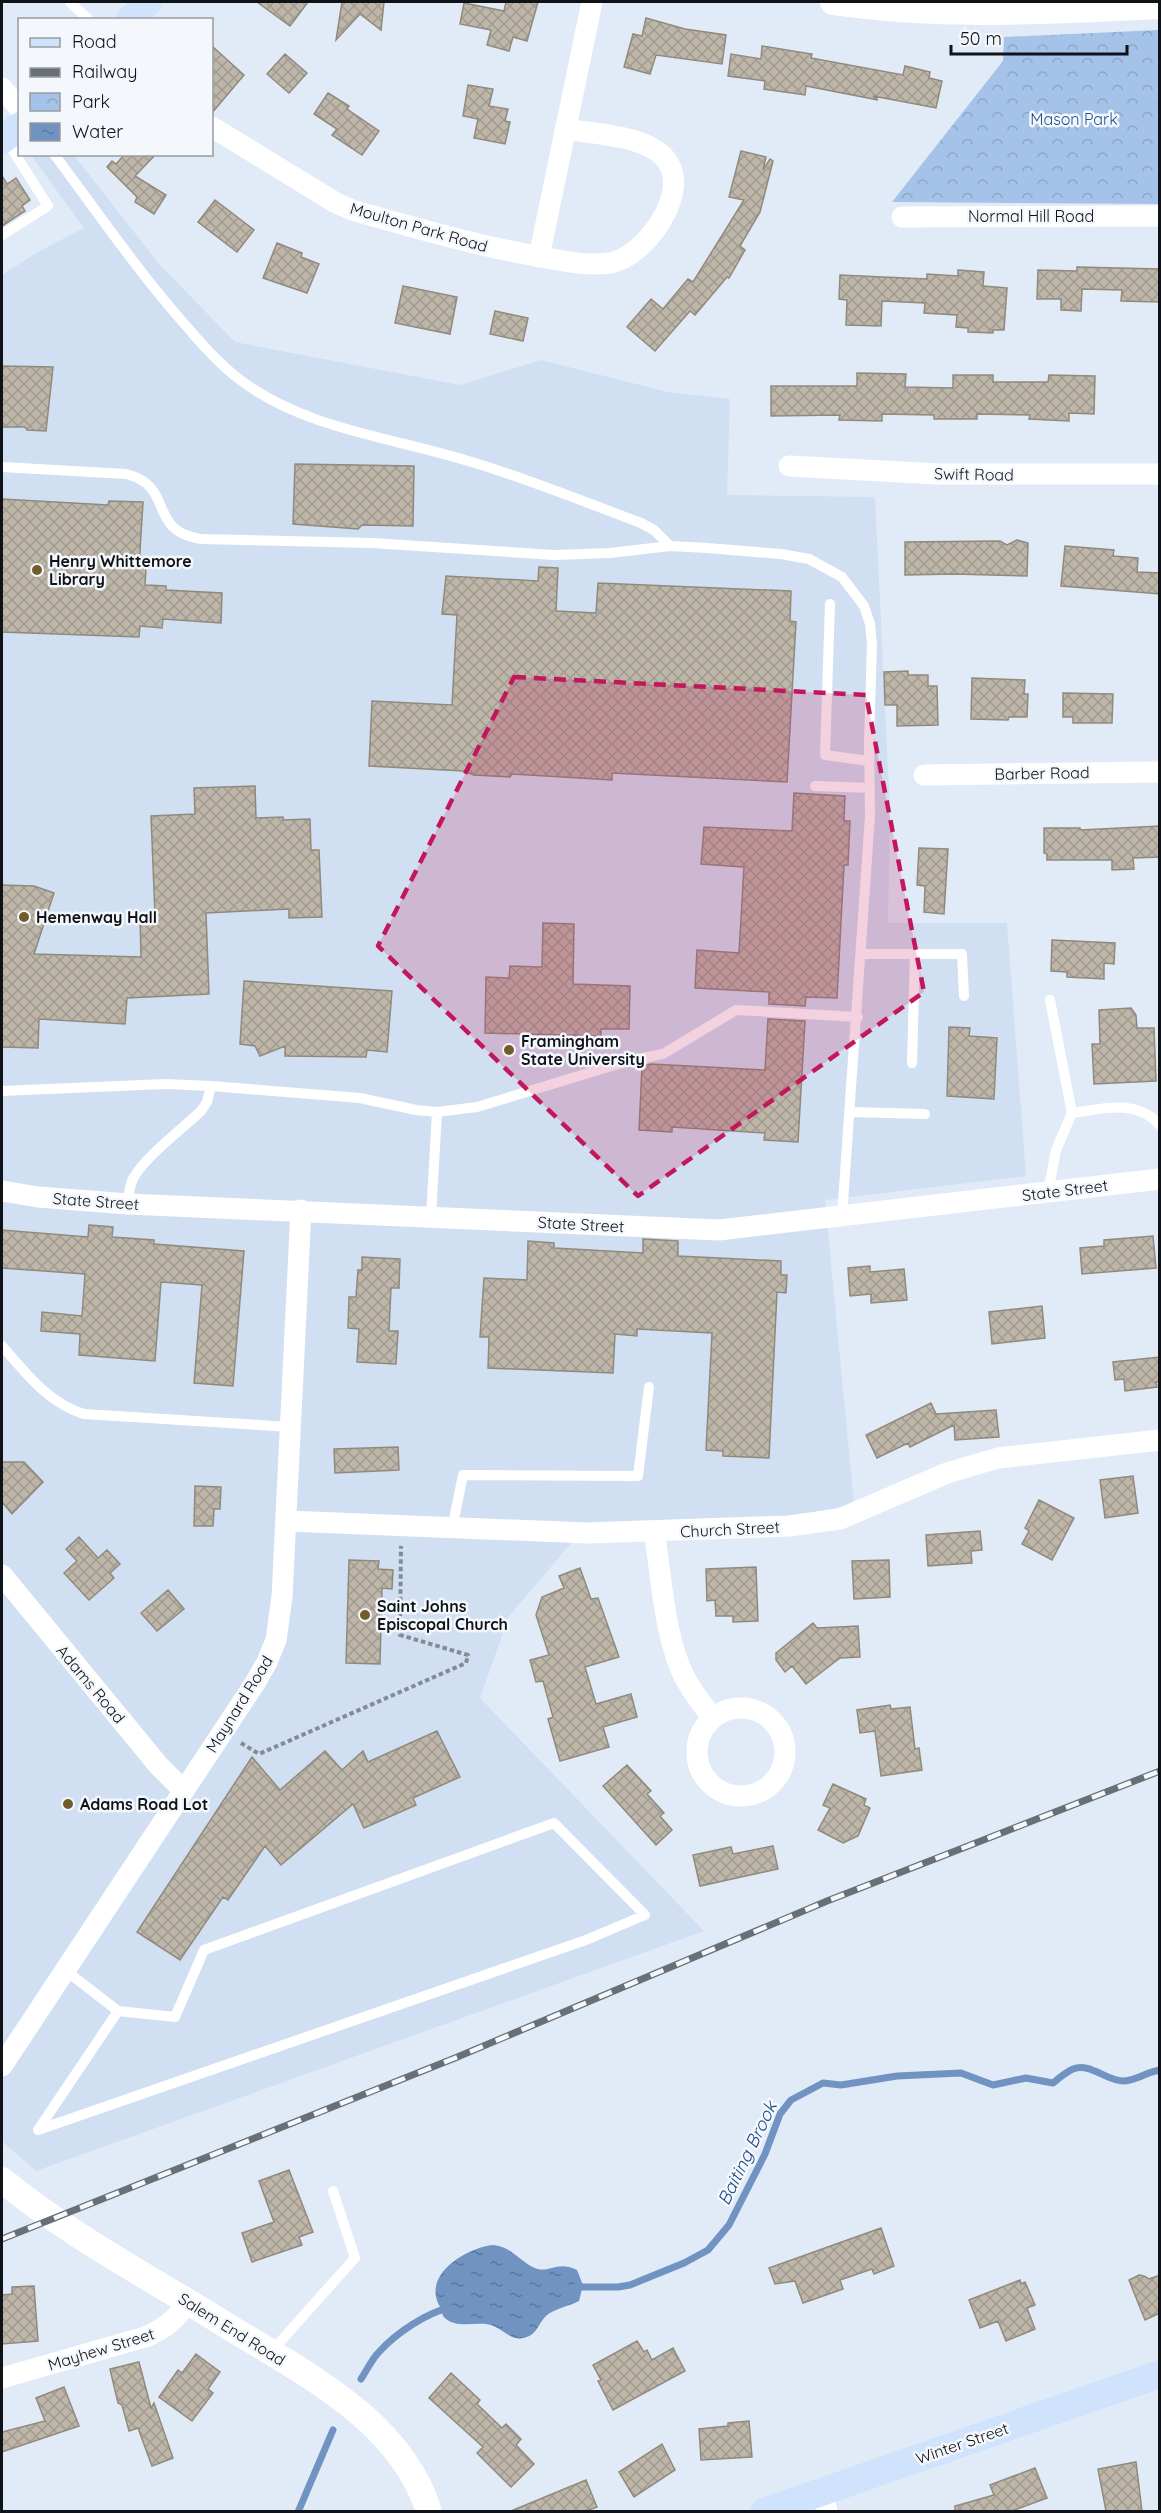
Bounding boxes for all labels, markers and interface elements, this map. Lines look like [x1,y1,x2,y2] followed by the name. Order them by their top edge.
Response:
[18,18,213,156] legend
[951,18,1126,56] scale bar
[960,27,1002,50] text: 50 m
[72,30,117,53] text: Road
[72,60,138,83] text: Railway
[72,90,110,113] text: Park
[1030,109,1118,129] park label: Mason Park
[72,120,123,143] text: Water
[348,198,490,256] street label: Moulton Park Road
[968,206,1094,226] street label: Normal Hill Road
[934,463,1014,485] street label: Swift Road
[49,551,192,589] place label: Henry Whittemore Library
[30,563,44,577] marker: Henry Whittemore Library
[994,762,1090,784] street label: Barber Road
[36,907,157,927] place label: Hemenway Hall
[17,910,31,924] marker: Hemenway Hall
[521,1031,645,1069] place label: Framingham State University
[502,1043,516,1057] marker: Framingham State University
[1021,1175,1109,1205] street label: State Street
[52,1188,140,1214] street label: State Street
[537,1212,625,1236] street label: State Street
[680,1516,780,1542] street label: Church Street
[377,1596,508,1634] place label: Saint Johns Episcopal Church
[358,1608,372,1622] marker: Saint Johns Episcopal Church
[53,1641,129,1727] street label: Adams Road
[201,1652,277,1756] street label: Maynard Road
[80,1794,208,1814] place label: Adams Road Lot
[61,1797,75,1811] marker: Adams Road Lot
[712,2096,783,2209] water label: Baiting Brook
[175,2288,289,2370] street label: Salem End Road
[45,2323,157,2375] street label: Mayhew Street
[913,2418,1011,2468] street label: Winter Street

